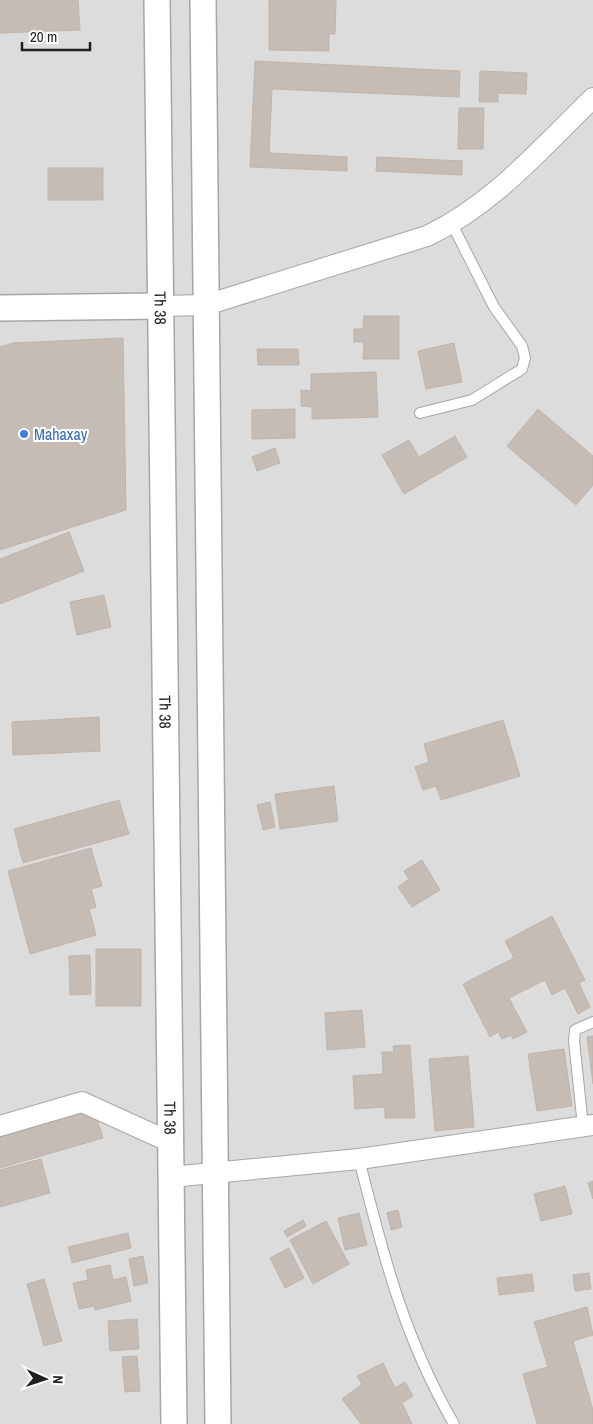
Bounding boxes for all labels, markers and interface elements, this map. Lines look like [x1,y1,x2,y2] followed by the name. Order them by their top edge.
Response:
[22,20,90,52] scale bar
[30,26,57,47] text: 20 m
[149,291,172,325] street label: Th 38
[34,423,88,445] place label: Mahaxay
[18,428,30,440] marker: Mahaxay
[154,695,177,729] street label: Th 38
[159,1101,182,1135] street label: Th 38
[20,1354,70,1404] north arrow
[49,1375,67,1384] text: N

